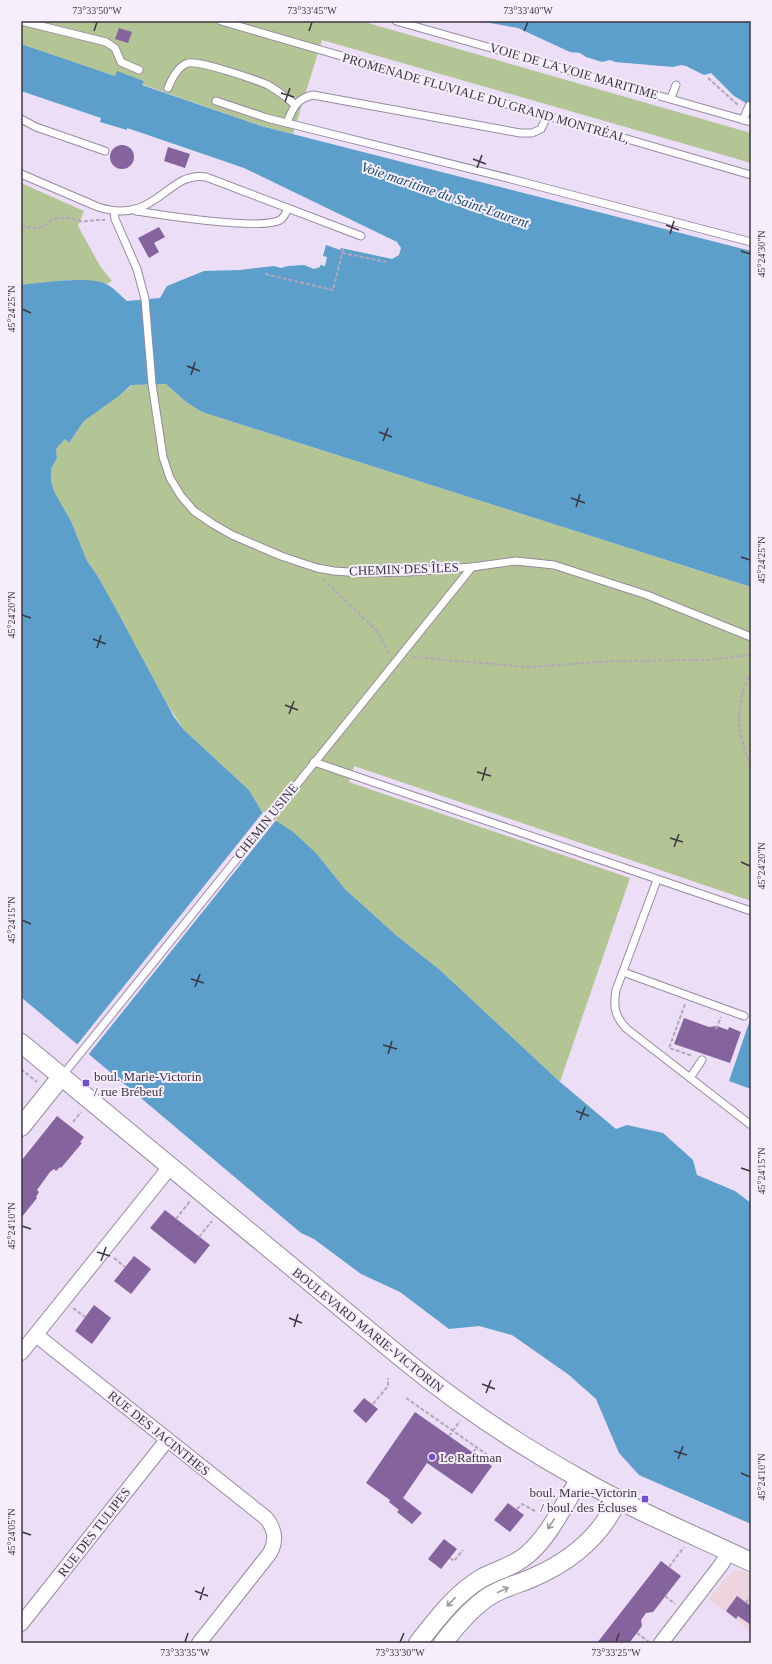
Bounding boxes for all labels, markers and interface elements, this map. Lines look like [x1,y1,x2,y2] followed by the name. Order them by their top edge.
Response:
[72,5,122,16] text: 73°33'50"W
[287,5,337,16] text: 73°33'45"W
[503,5,553,16] text: 73°33'40"W
[488,40,660,102] street label: VOIE DE LA VOIE MARITIME
[341,50,631,146] street label: PROMENADE FLUVIALE DU GRAND MONTRÉAL,
[359,159,532,231] water label: Voie maritime du Saint-Laurent
[756,230,767,278] text: 45°24'30"N
[6,285,17,333] text: 45°24'25"N
[756,536,767,584] text: 45°24'25"N
[349,560,459,578] street label: CHEMIN DES ÎLES
[6,591,17,639] text: 45°24'20"N
[231,780,301,862] street label: CHEMIN USINE
[756,842,767,890] text: 45°24'20"N
[6,896,17,944] text: 45°24'15"N
[94,1069,202,1099] place label: boul. Marie-Victorin / rue Brébeuf
[81,1078,91,1088] marker: boul. Marie-Victorin / rue Brébeuf
[756,1147,767,1195] text: 45°24'15"N
[6,1202,17,1250] text: 45°24'10"N
[290,1264,447,1396] street label: BOULEVARD MARIE-VICTORIN
[105,1387,213,1479] street label: RUE DES JACINTHES
[440,1450,502,1465] place label: Le Raftman
[427,1452,437,1462] marker: Le Raftman
[756,1453,767,1501] text: 45°24'10"N
[55,1485,133,1579] street label: RUE DES TULIPES
[529,1485,637,1515] place label: boul. Marie-Victorin / boul. des Écluses
[640,1494,650,1504] marker: boul. Marie-Victorin / boul. des Écluses
[6,1508,17,1556] text: 45°24'05"N
[547,1518,555,1529] one-way arrow
[497,1586,509,1593] one-way arrow
[447,1597,456,1607] one-way arrow
[160,1647,210,1658] text: 73°33'35"W
[375,1647,425,1658] text: 73°33'30"W
[591,1647,641,1658] text: 73°33'25"W

